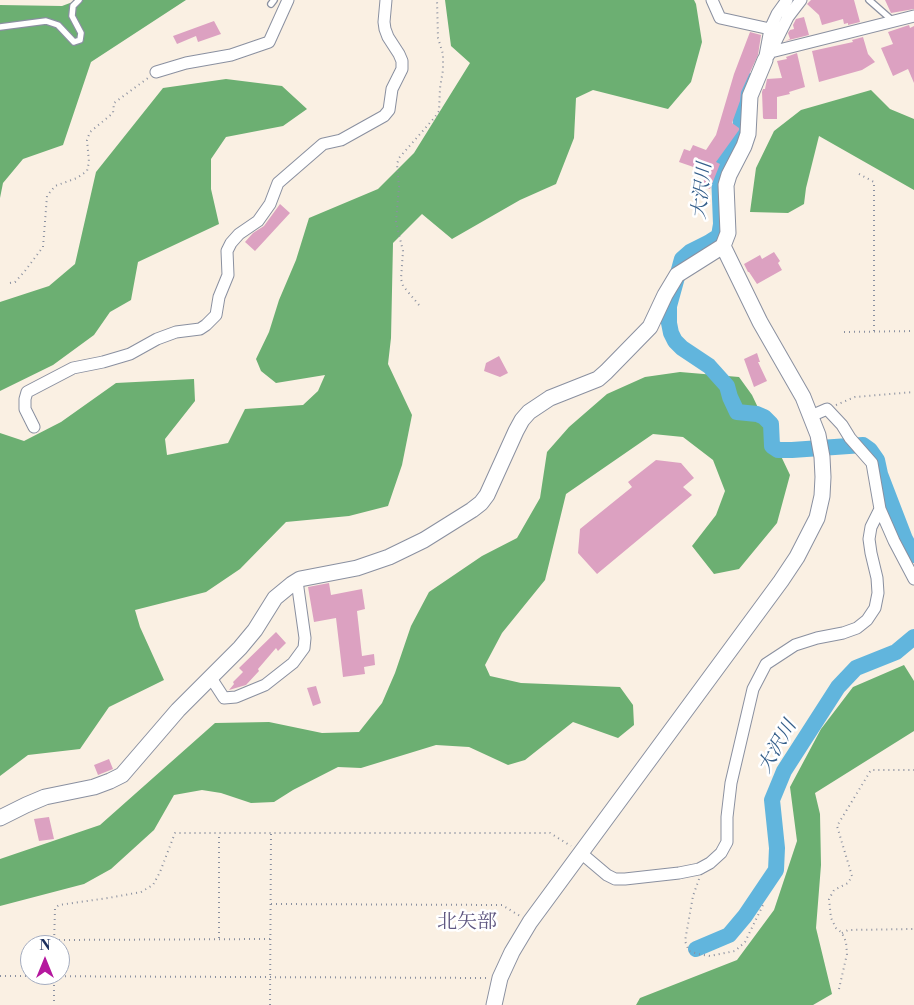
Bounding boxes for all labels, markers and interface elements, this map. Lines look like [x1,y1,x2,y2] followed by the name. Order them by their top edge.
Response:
[689,161,717,221] water label: 大沢川
[754,717,802,777] water label: 大沢川
[437,911,497,935] district label: 北矢部
[20,935,70,985] north arrow
[39,937,51,955] text: N

